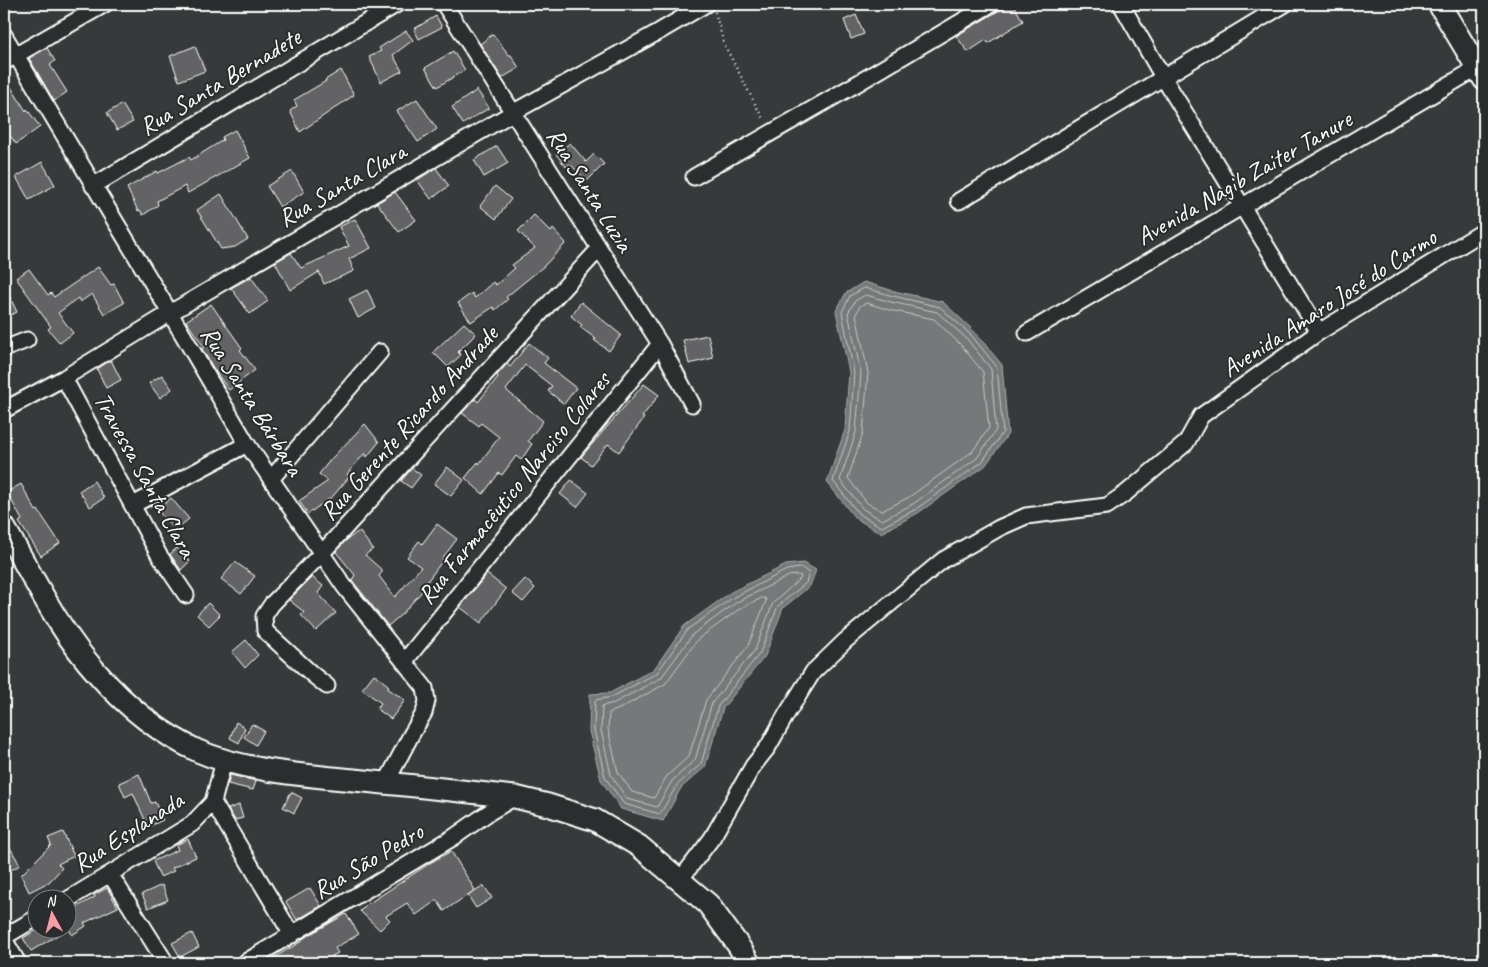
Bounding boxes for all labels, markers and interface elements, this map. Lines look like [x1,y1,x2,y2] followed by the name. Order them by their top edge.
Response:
[133,20,308,143] street label: Rua Santa Bernadete
[1131,102,1359,253] street label: Avenida Nagib Zaiter Tanure
[539,122,642,260] street label: Rua Santa Luzia
[272,134,414,234] street label: Rua Santa Clara
[1216,221,1443,384] street label: Avenida Amaro José do Carmo
[313,317,506,527] street label: Rua Gerente Ricardo Andrade
[193,320,312,483] street label: Rua Santa Bárbara
[410,363,619,611] street label: Rua Farmacêutico Narciso Colares
[86,387,205,565] street label: Travessa Santa Clara
[67,783,191,880] street label: Rua Esplanada
[307,815,430,906] street label: Rua São Pedro
[28,890,78,940] north arrow
[45,892,58,911] text: N

